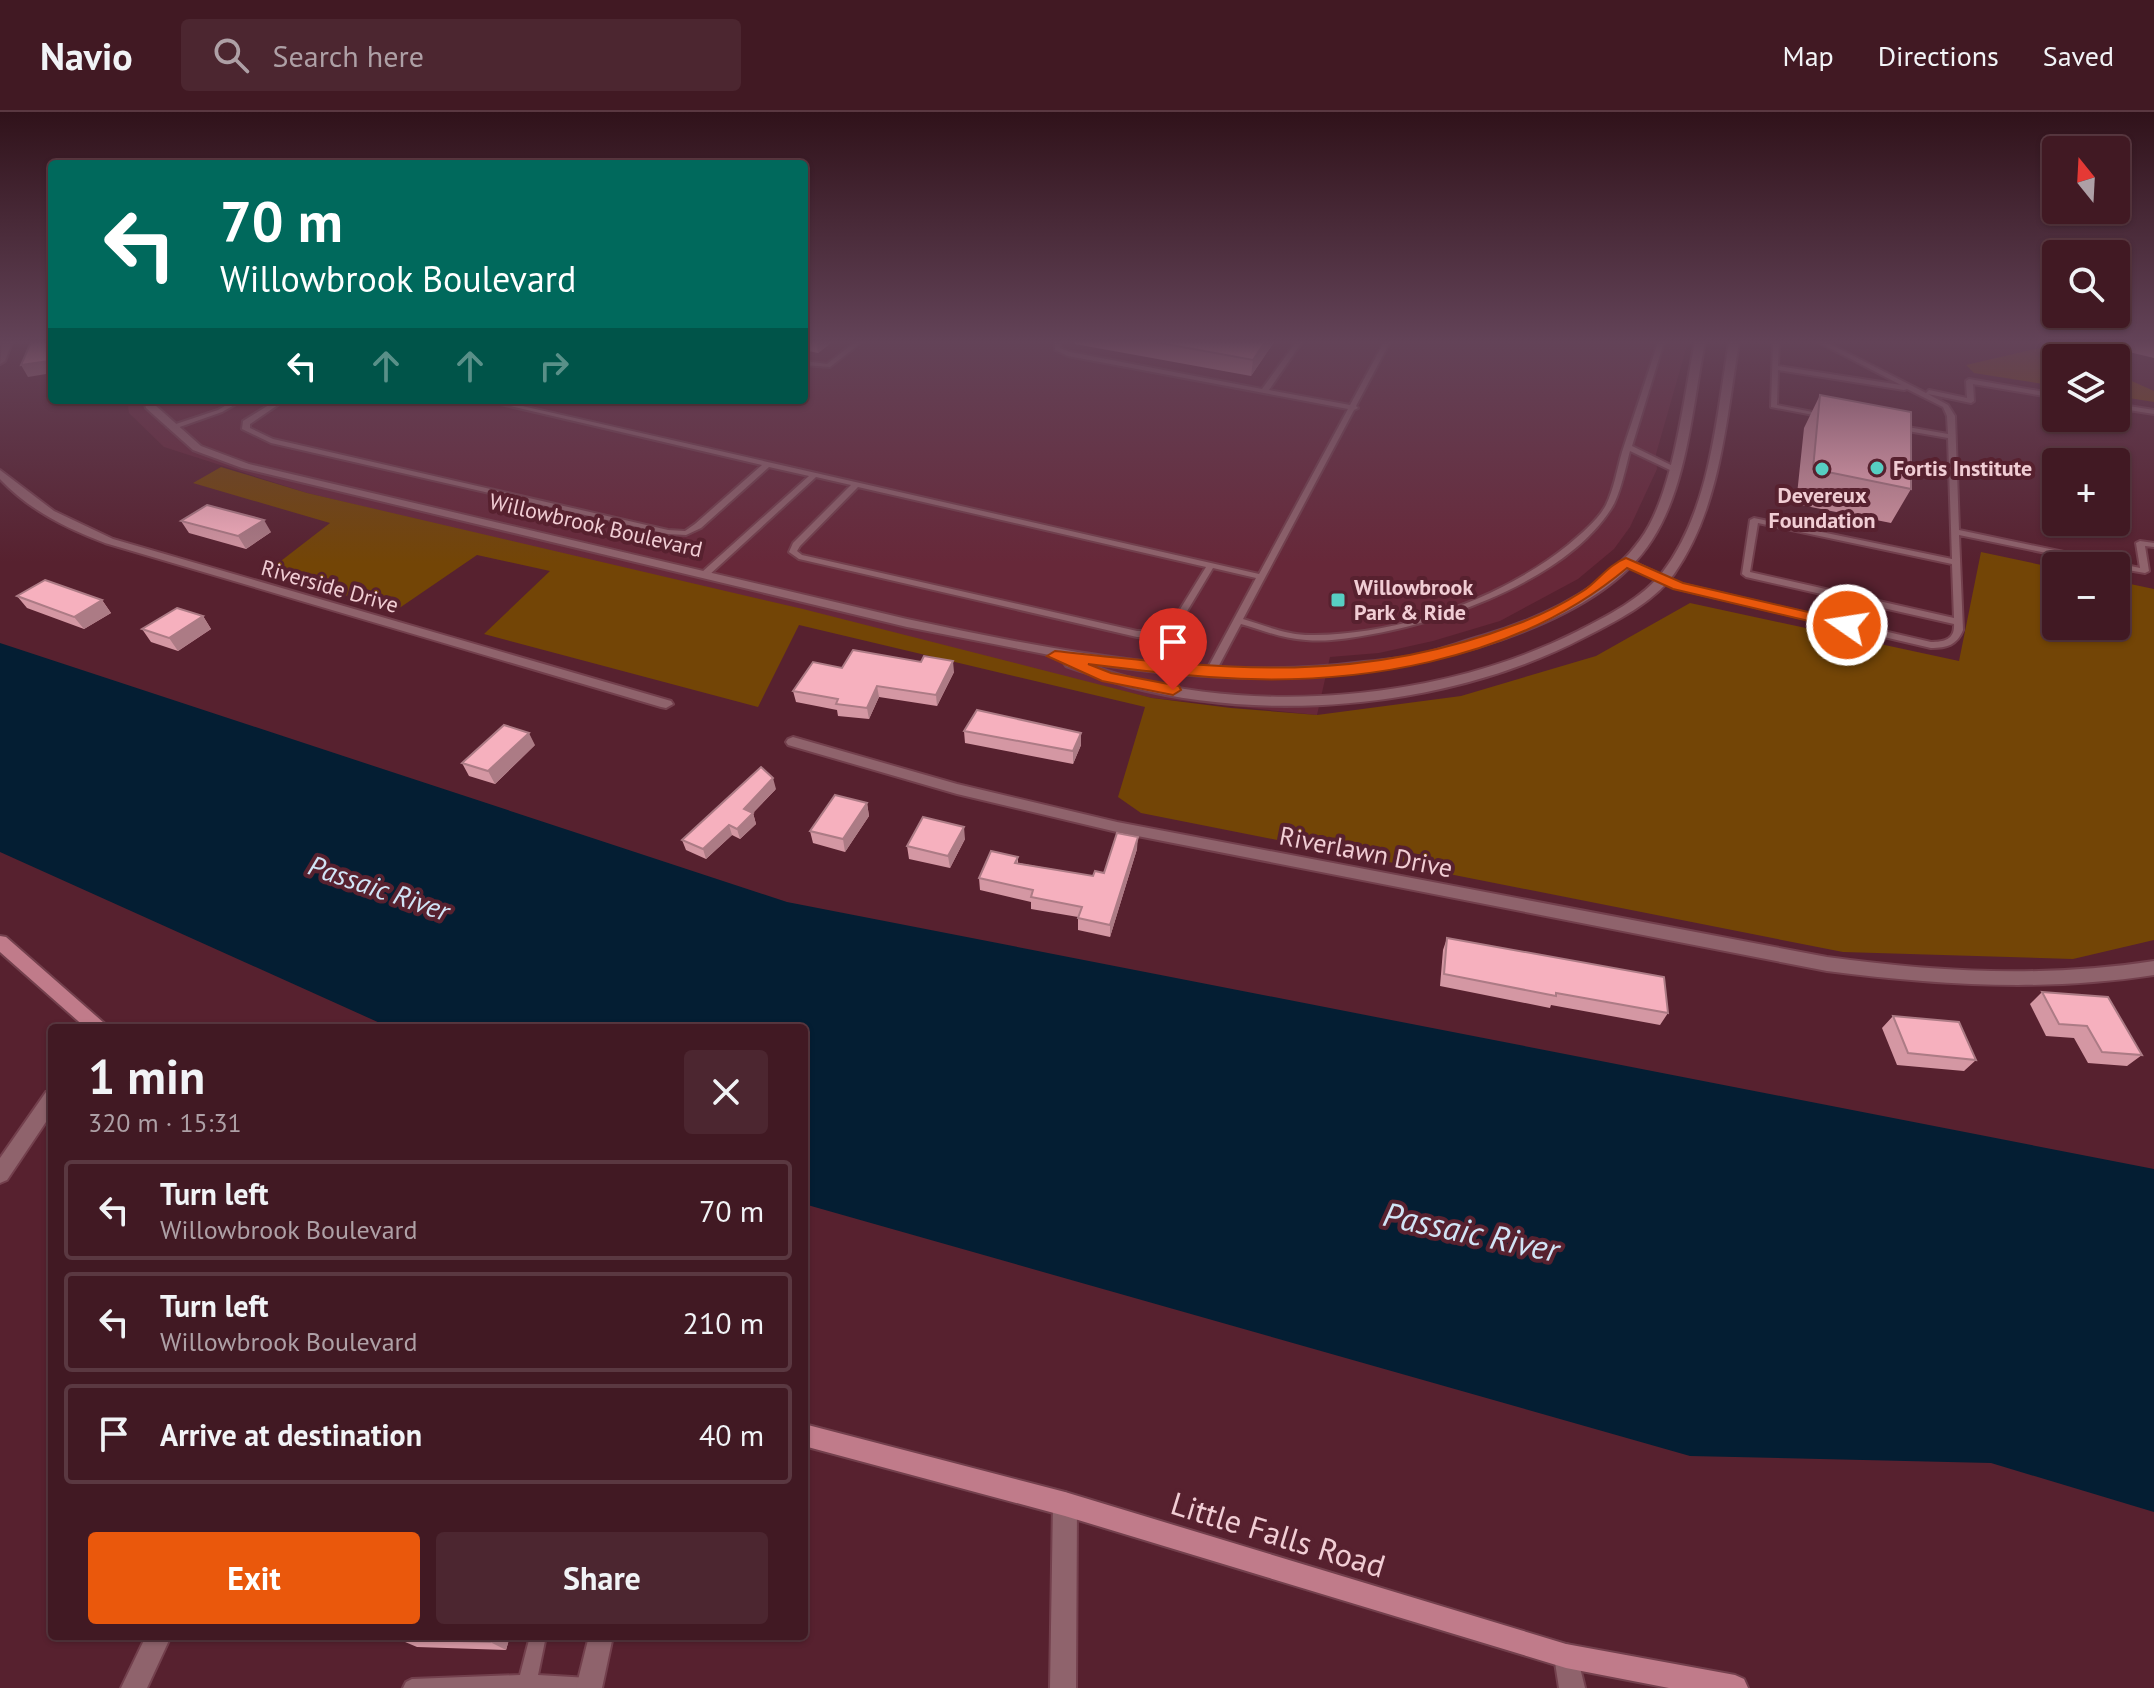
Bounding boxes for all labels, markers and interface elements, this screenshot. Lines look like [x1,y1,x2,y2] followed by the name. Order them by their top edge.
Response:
[181,19,741,91] search box
[40,31,133,80] text: Navio
[209,33,253,77] icon: search
[273,36,424,75] text: Search here
[1783,37,1834,74] text: Map
[1878,37,1999,74] text: Directions
[2043,37,2114,74] text: Saved
[2042,136,2130,224] north arrow
[2042,136,2130,640] map controls
[220,185,343,257] text: 70 m
[88,192,192,296] icon: left
[2042,240,2130,328] button: search
[220,255,576,302] text: Willowbrook Boulevard
[280,344,324,388] icon: left
[364,344,408,388] icon: ahead
[448,344,492,388] icon: ahead
[532,344,576,388] icon: right
[2042,344,2130,432] button: layers
[2042,448,2130,536] button: +
[1893,454,2032,482] place label: Fortis Institute
[1868,459,1886,477] marker: Fortis Institute
[1813,460,1831,478] marker: Devereux Foundation
[1769,481,1876,534] place label: Devereux Foundation
[487,487,705,563] street label: Willowbrook Boulevard
[2042,552,2130,640] button: −
[258,553,402,619] street label: Riverside Drive
[1354,573,1473,626] place label: Willowbrook Park & Ride
[1805,583,1889,667] position arrow
[1329,591,1347,609] marker: Willowbrook Park & Ride
[1139,608,1207,690] pin
[1151,620,1195,664] icon: arrive
[1277,819,1456,884] street label: Riverlawn Drive
[304,846,456,930] water label: Passaic River
[88,1045,205,1107] text: 1 min
[684,1050,768,1134] button: close
[88,1106,242,1139] text: 320 m · 15:31
[160,1174,268,1213] text: Turn left
[92,1188,136,1232] icon: left
[699,1191,764,1230] text: 70 m
[1379,1191,1565,1271] water label: Passaic River
[160,1213,417,1246] text: Willowbrook Boulevard
[160,1286,268,1325] text: Turn left
[92,1300,136,1344] icon: left
[683,1303,764,1342] text: 210 m
[160,1325,417,1358] text: Willowbrook Boulevard
[92,1412,136,1456] icon: arrive
[160,1415,422,1454] text: Arrive at destination
[699,1415,764,1454] text: 40 m
[1166,1482,1390,1587] street label: Little Falls Road
[88,1532,420,1624] button: Exit
[436,1532,768,1624] button: Share

